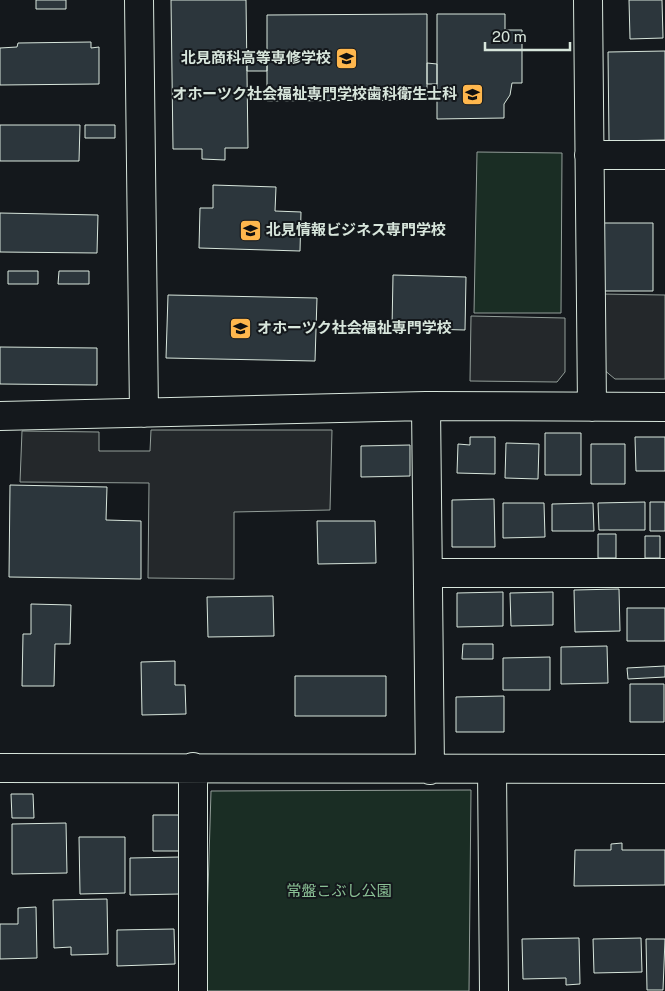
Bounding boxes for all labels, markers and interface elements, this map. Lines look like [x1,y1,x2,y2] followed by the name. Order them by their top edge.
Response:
[485,20,570,52] scale bar
[492,28,527,45] text: 20 m
[335,46,359,70] school or university icon: 北見商科高等専修学校
[181,49,331,66] place label: 北見商科高等専修学校
[461,82,485,106] school or university icon: オホーツク社会福祉専門学校歯科衛生士科
[172,85,457,102] place label: オホーツク社会福祉専門学校歯科衛生士科
[238,218,262,242] school or university icon: 北見情報ビジネス専門学校
[266,221,446,238] place label: 北見情報ビジネス専門学校
[229,316,253,340] school or university icon: オホーツク社会福祉専門学校
[257,319,452,336] place label: オホーツク社会福祉専門学校
[286,882,392,899] park label: 常盤こぶし公園

